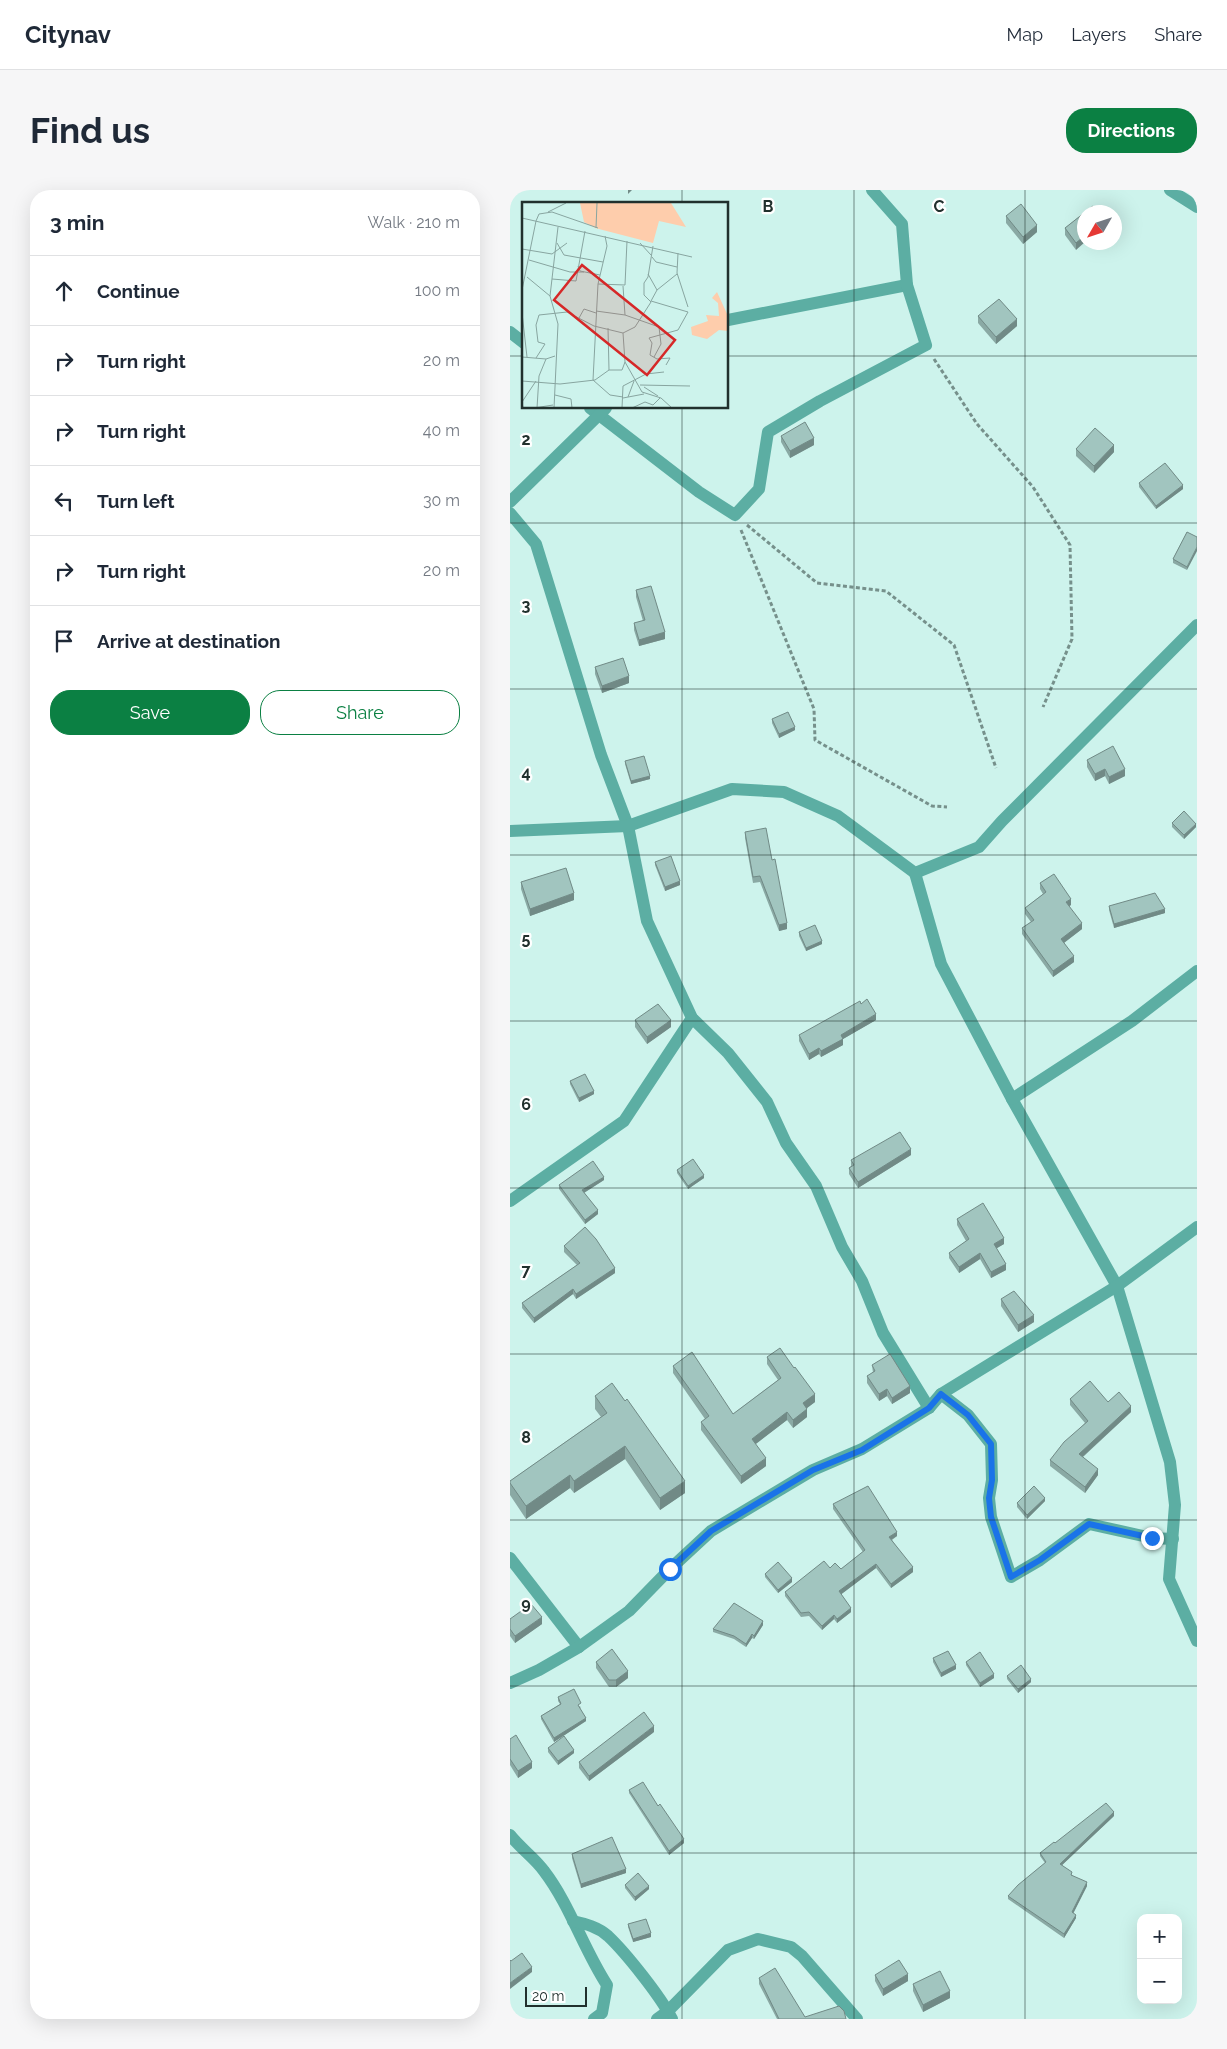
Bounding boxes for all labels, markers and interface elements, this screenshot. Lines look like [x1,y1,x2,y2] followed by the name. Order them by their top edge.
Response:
[25,20,111,49] text: Citynav
[1007,24,1043,45] text: Map
[1071,24,1126,45] text: Layers
[1154,24,1202,45] text: Share
[1066,108,1197,153] button: Directions
[30,110,150,151] text: Find us
[763,197,774,216] text: B
[934,197,945,216] text: C
[522,202,729,409] inset map
[1077,205,1122,250] north arrow
[50,210,104,235] text: 3 min
[368,213,460,232] text: Walk · 210 m
[50,277,78,305] icon: ahead
[97,280,180,302] text: Continue
[415,281,460,300] text: 100 m
[50,347,78,375] icon: right
[97,350,186,372] text: Turn right
[423,351,460,370] text: 20 m
[50,417,78,445] icon: right
[97,420,186,442] text: Turn right
[423,421,460,440] text: 40 m
[521,430,531,449] text: 2
[50,487,78,515] icon: left
[97,490,174,512] text: Turn left
[423,491,460,510] text: 30 m
[50,557,78,585] icon: right
[97,560,186,582] text: Turn right
[423,561,460,580] text: 20 m
[522,596,531,615] text: 3
[50,627,78,655] icon: arrive
[97,630,281,652] text: Arrive at destination
[50,690,250,735] button: Save
[260,690,460,735] button: Share
[521,763,531,782] text: 4
[522,929,531,948] text: 5
[521,1095,531,1114] text: 6
[522,1261,531,1280] text: 7
[521,1428,531,1447] text: 8
[1141,1527,1164,1550] route end
[659,1558,682,1581] route start
[521,1594,531,1613] text: 9
[1137,1914,1182,2004] map controls
[1137,1914,1182,1959] button: +
[1137,1959,1182,2004] button: −
[525,1984,588,2007] scale bar
[532,1988,564,2004] text: 20 m

